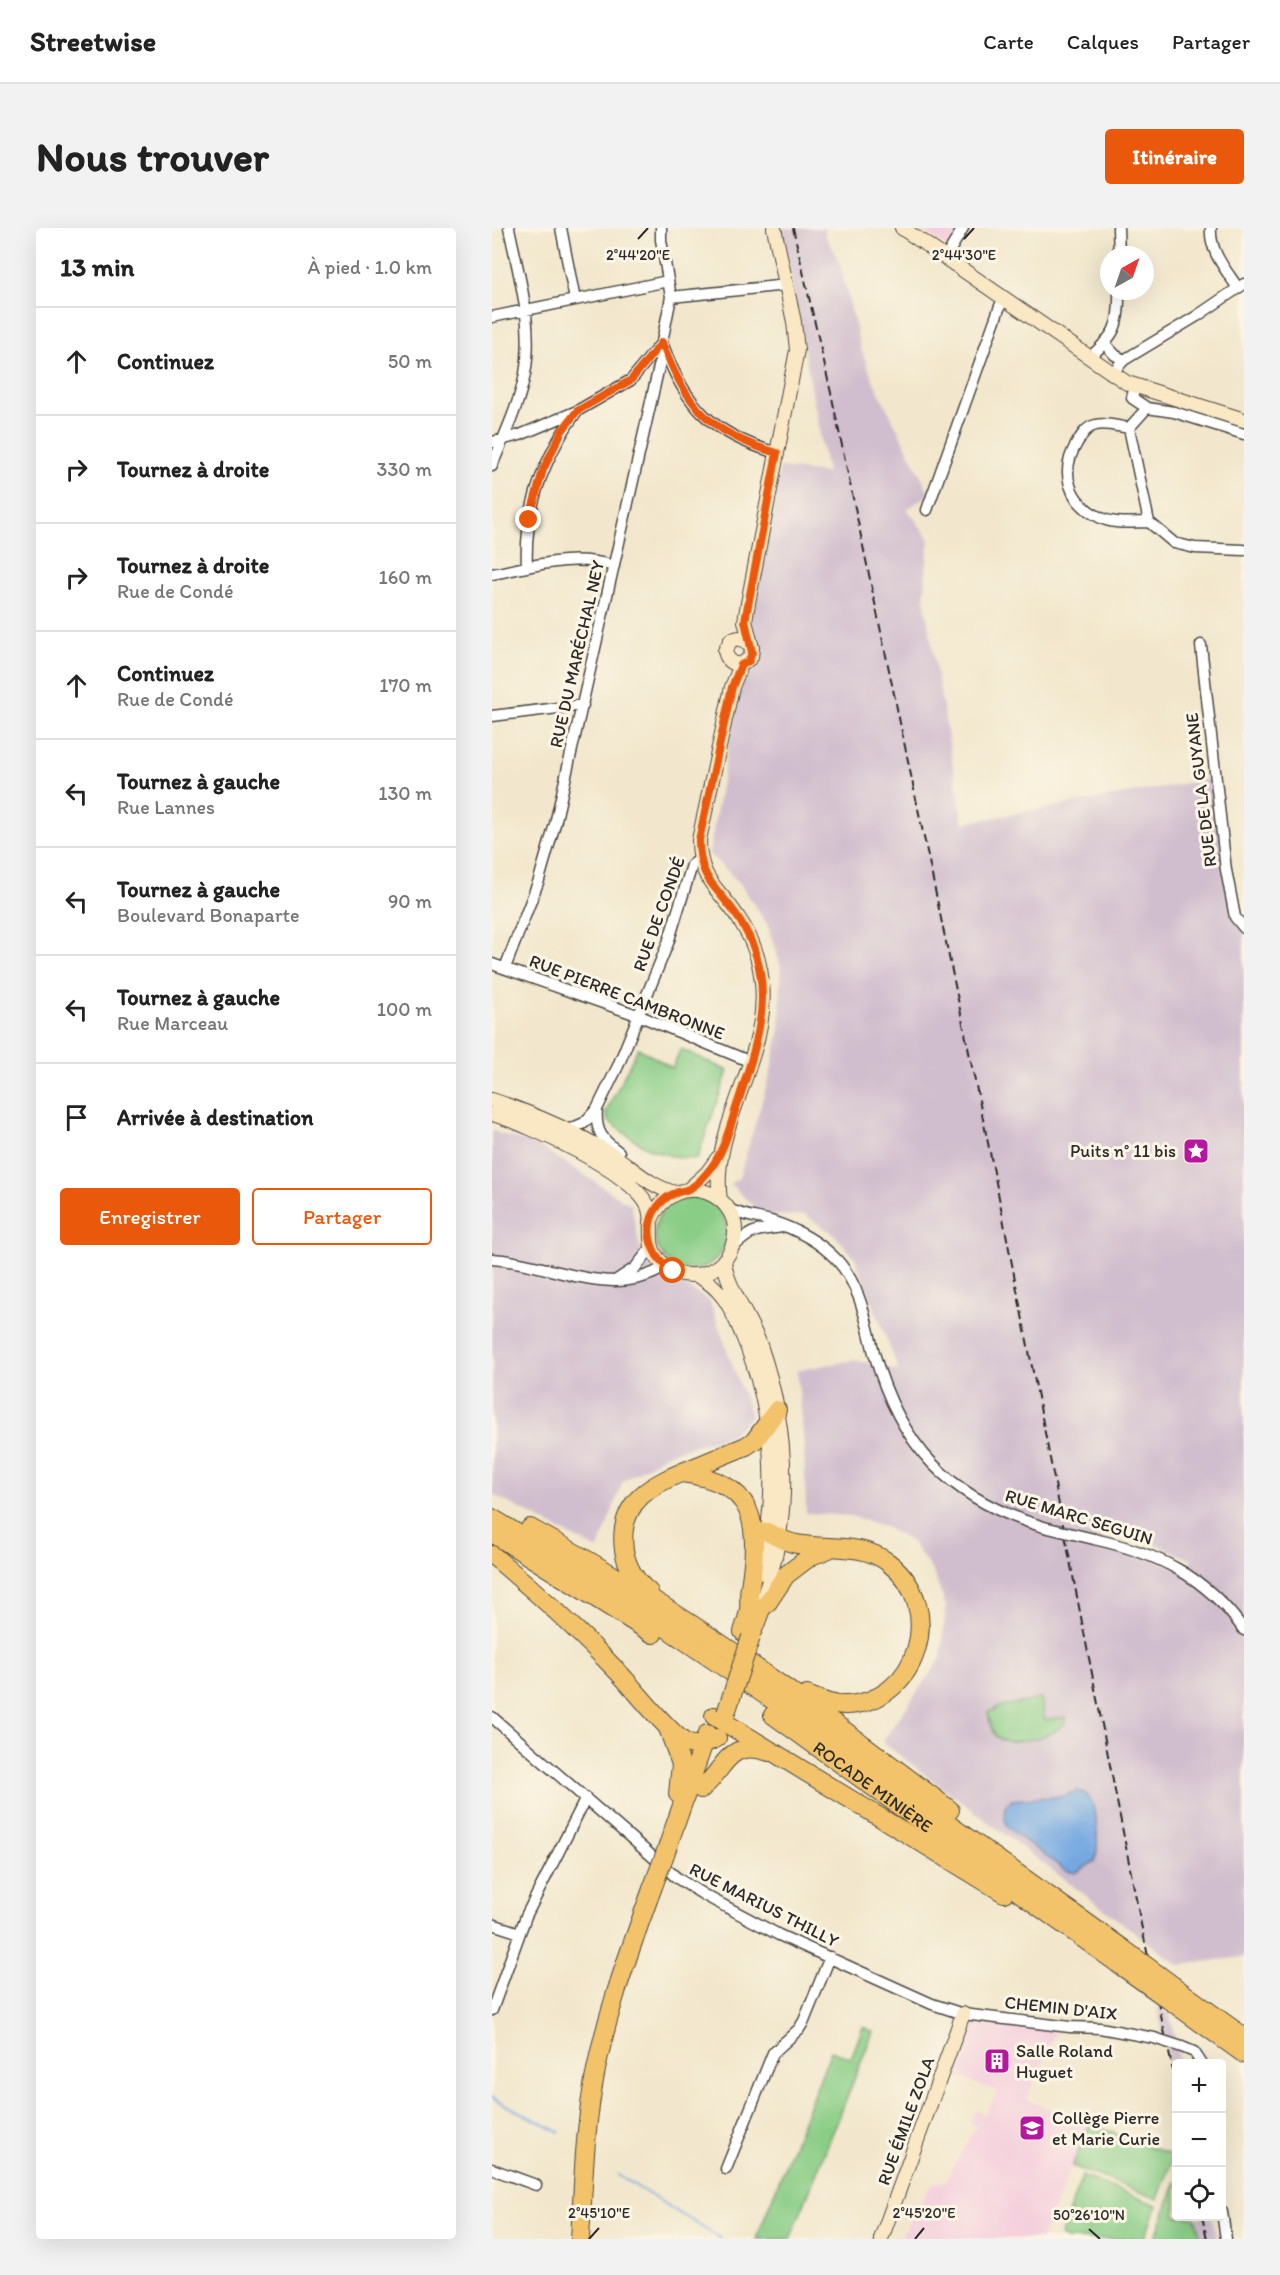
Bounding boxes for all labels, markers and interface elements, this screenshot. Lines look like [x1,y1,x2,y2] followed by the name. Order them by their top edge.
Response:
[30,24,156,58] text: Streetwise
[983,29,1034,54] text: Carte
[1067,29,1139,54] text: Calques
[1172,29,1250,54] text: Partager
[1105,129,1244,184] button: Itinéraire
[36,131,269,182] text: Nous trouver
[606,246,670,264] text: 2°44'20"E
[932,246,996,264] text: 2°44'30"E
[1100,246,1154,300] north arrow
[60,251,134,283] text: 13 min
[308,255,432,279] text: À pied · 1.0 km
[60,345,93,378] icon: ahead
[117,348,214,375] text: Continuez
[388,349,432,373] text: 50 m
[60,453,93,486] icon: right
[117,456,269,483] text: Tournez à droite
[377,457,432,481] text: 330 m
[515,506,541,532] route end
[117,552,269,579] text: Tournez à droite
[545,557,609,750] street label: RUE DU MARÉCHAL NEY
[60,561,93,594] icon: right
[379,565,432,589] text: 160 m
[117,579,234,603] text: Rue de Condé
[117,660,214,687] text: Continuez
[60,669,93,702] icon: ahead
[379,673,432,697] text: 170 m
[117,687,234,711] text: Rue de Condé
[1181,712,1221,868] street label: RUE DE LA GUYANE
[117,768,280,795] text: Tournez à gauche
[60,777,93,810] icon: left
[378,781,432,805] text: 130 m
[117,795,215,819] text: Rue Lannes
[628,854,690,974] street label: RUE DE CONDÉ
[117,876,280,903] text: Tournez à gauche
[60,885,93,918] icon: left
[388,889,432,913] text: 90 m
[117,903,300,927] text: Boulevard Bonaparte
[526,950,728,1044] street label: RUE PIERRE CAMBRONNE
[117,984,280,1011] text: Tournez à gauche
[60,993,93,1026] icon: left
[377,997,432,1021] text: 100 m
[117,1011,228,1035] text: Rue Marceau
[60,1101,93,1134] icon: arrive
[117,1104,313,1131] text: Arrivée à destination
[1181,1136,1211,1166] place icon: Puits n° 11 bis
[1070,1140,1176,1162] place label: Puits n° 11 bis
[60,1188,240,1245] button: Enregistrer
[252,1188,432,1245] button: Partager
[659,1257,685,1283] route start
[1003,1484,1155,1550] street label: RUE MARC SEGUIN
[809,1737,937,1837] street label: ROCADE MINIÈRE
[686,1858,843,1953] street label: RUE MARIUS THILLY
[1003,1991,1119,2025] street label: CHEMIN D'AIX
[1016,2040,1113,2083] place label: Salle Roland Huguet
[982,2046,1012,2076] building icon: Salle Roland Huguet
[873,2053,940,2188] street label: RUE ÉMILE ZOLA
[1172,2059,1226,2221] map controls
[1172,2059,1226,2113] button: +
[1052,2107,1160,2150] place label: Collège Pierre et Marie Curie
[1017,2113,1047,2143] school or university icon: Collège Pierre et Marie Curie
[1172,2113,1226,2167] button: −
[1172,2167,1226,2221] button: locate
[568,2204,630,2222] text: 2°45'10"E
[893,2204,955,2222] text: 2°45'20"E
[1053,2206,1125,2224] text: 50°26'10"N

